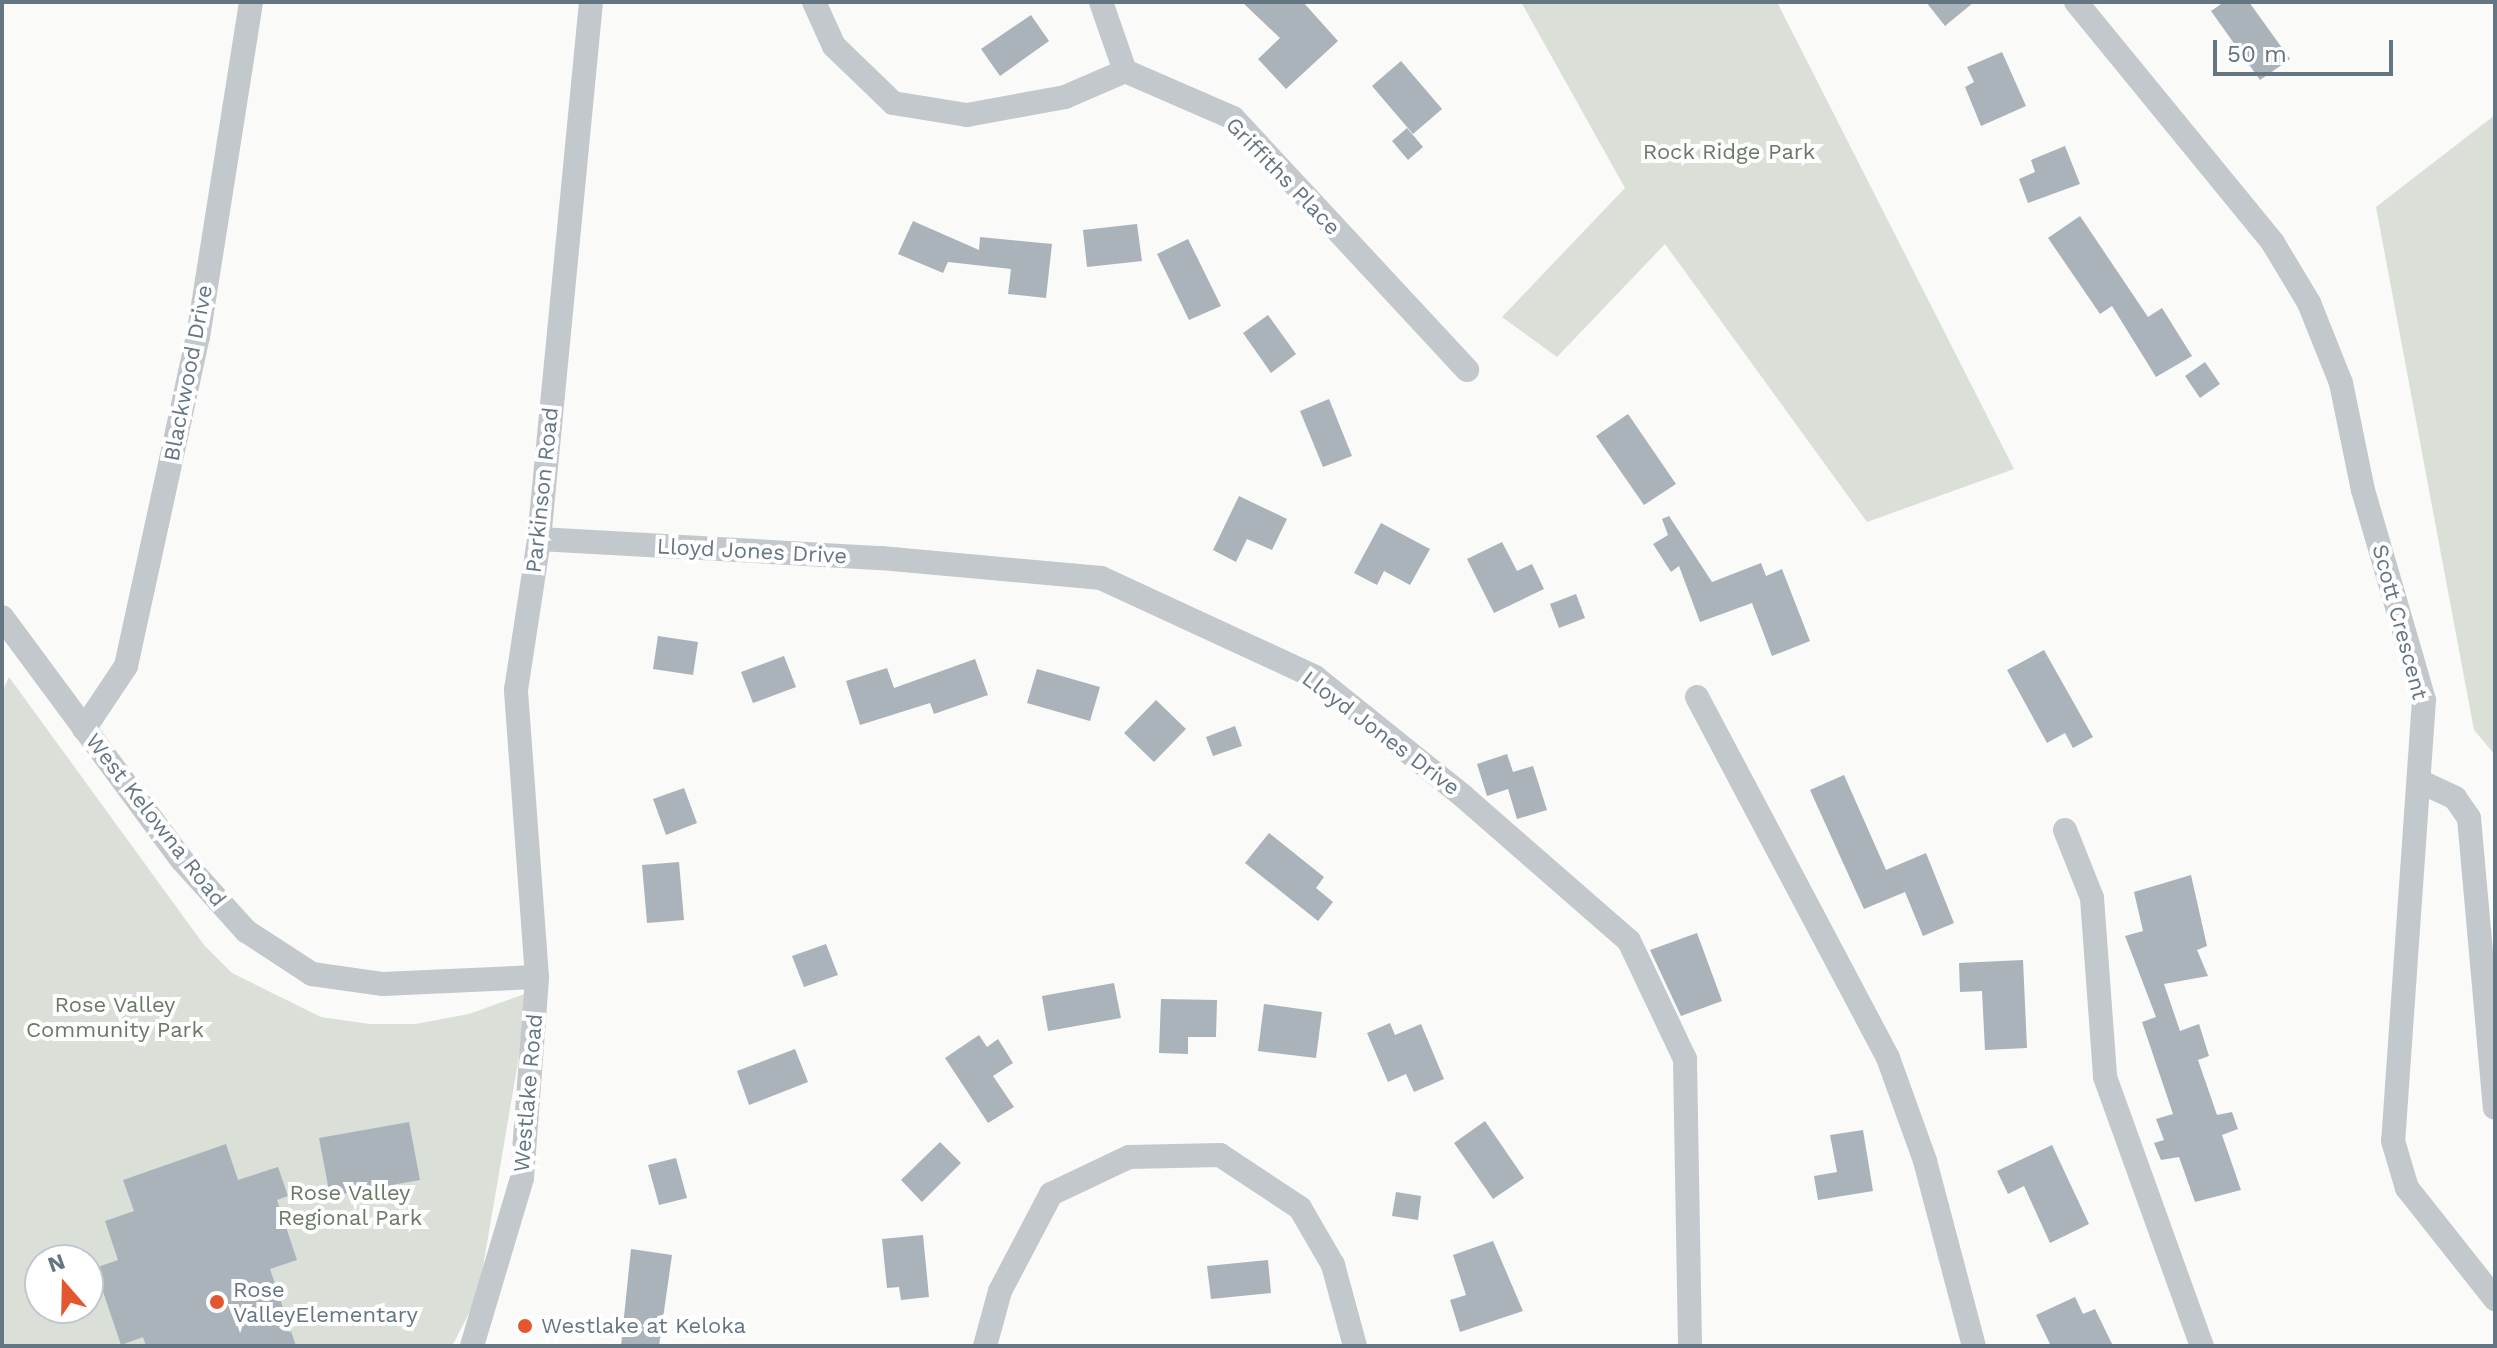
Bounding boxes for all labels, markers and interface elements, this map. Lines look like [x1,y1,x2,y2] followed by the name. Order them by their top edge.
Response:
[2217,24,2397,74] scale bar
[2227,40,2287,68] text: 50 m
[1220,112,1346,240] street label: Griffiths Place
[1642,139,1816,165] park label: Rock Ridge Park
[158,283,218,463] street label: Blackwood Drive
[520,406,564,574] street label: Parkinson Road
[656,533,848,569] street label: Lloyd Jones Drive
[2367,541,2433,703] street label: Scott Crescent
[1297,665,1465,801] street label: Lloyd Jones Drive
[80,728,232,912] street label: West Kelowna Road
[26,991,204,1042] park label: Rose Valley Community Park
[508,1013,548,1173] street label: Westlake Road
[277,1179,423,1230] park label: Rose Valley Regional Park
[24,1244,104,1324] north arrow
[44,1248,68,1277] text: N
[233,1276,418,1328] place label: Rose ValleyElementary
[208,1293,226,1311] marker: Rose ValleyElementary
[541,1313,746,1339] place label: Westlake at Keloka
[516,1317,534,1335] marker: Westlake at Keloka

